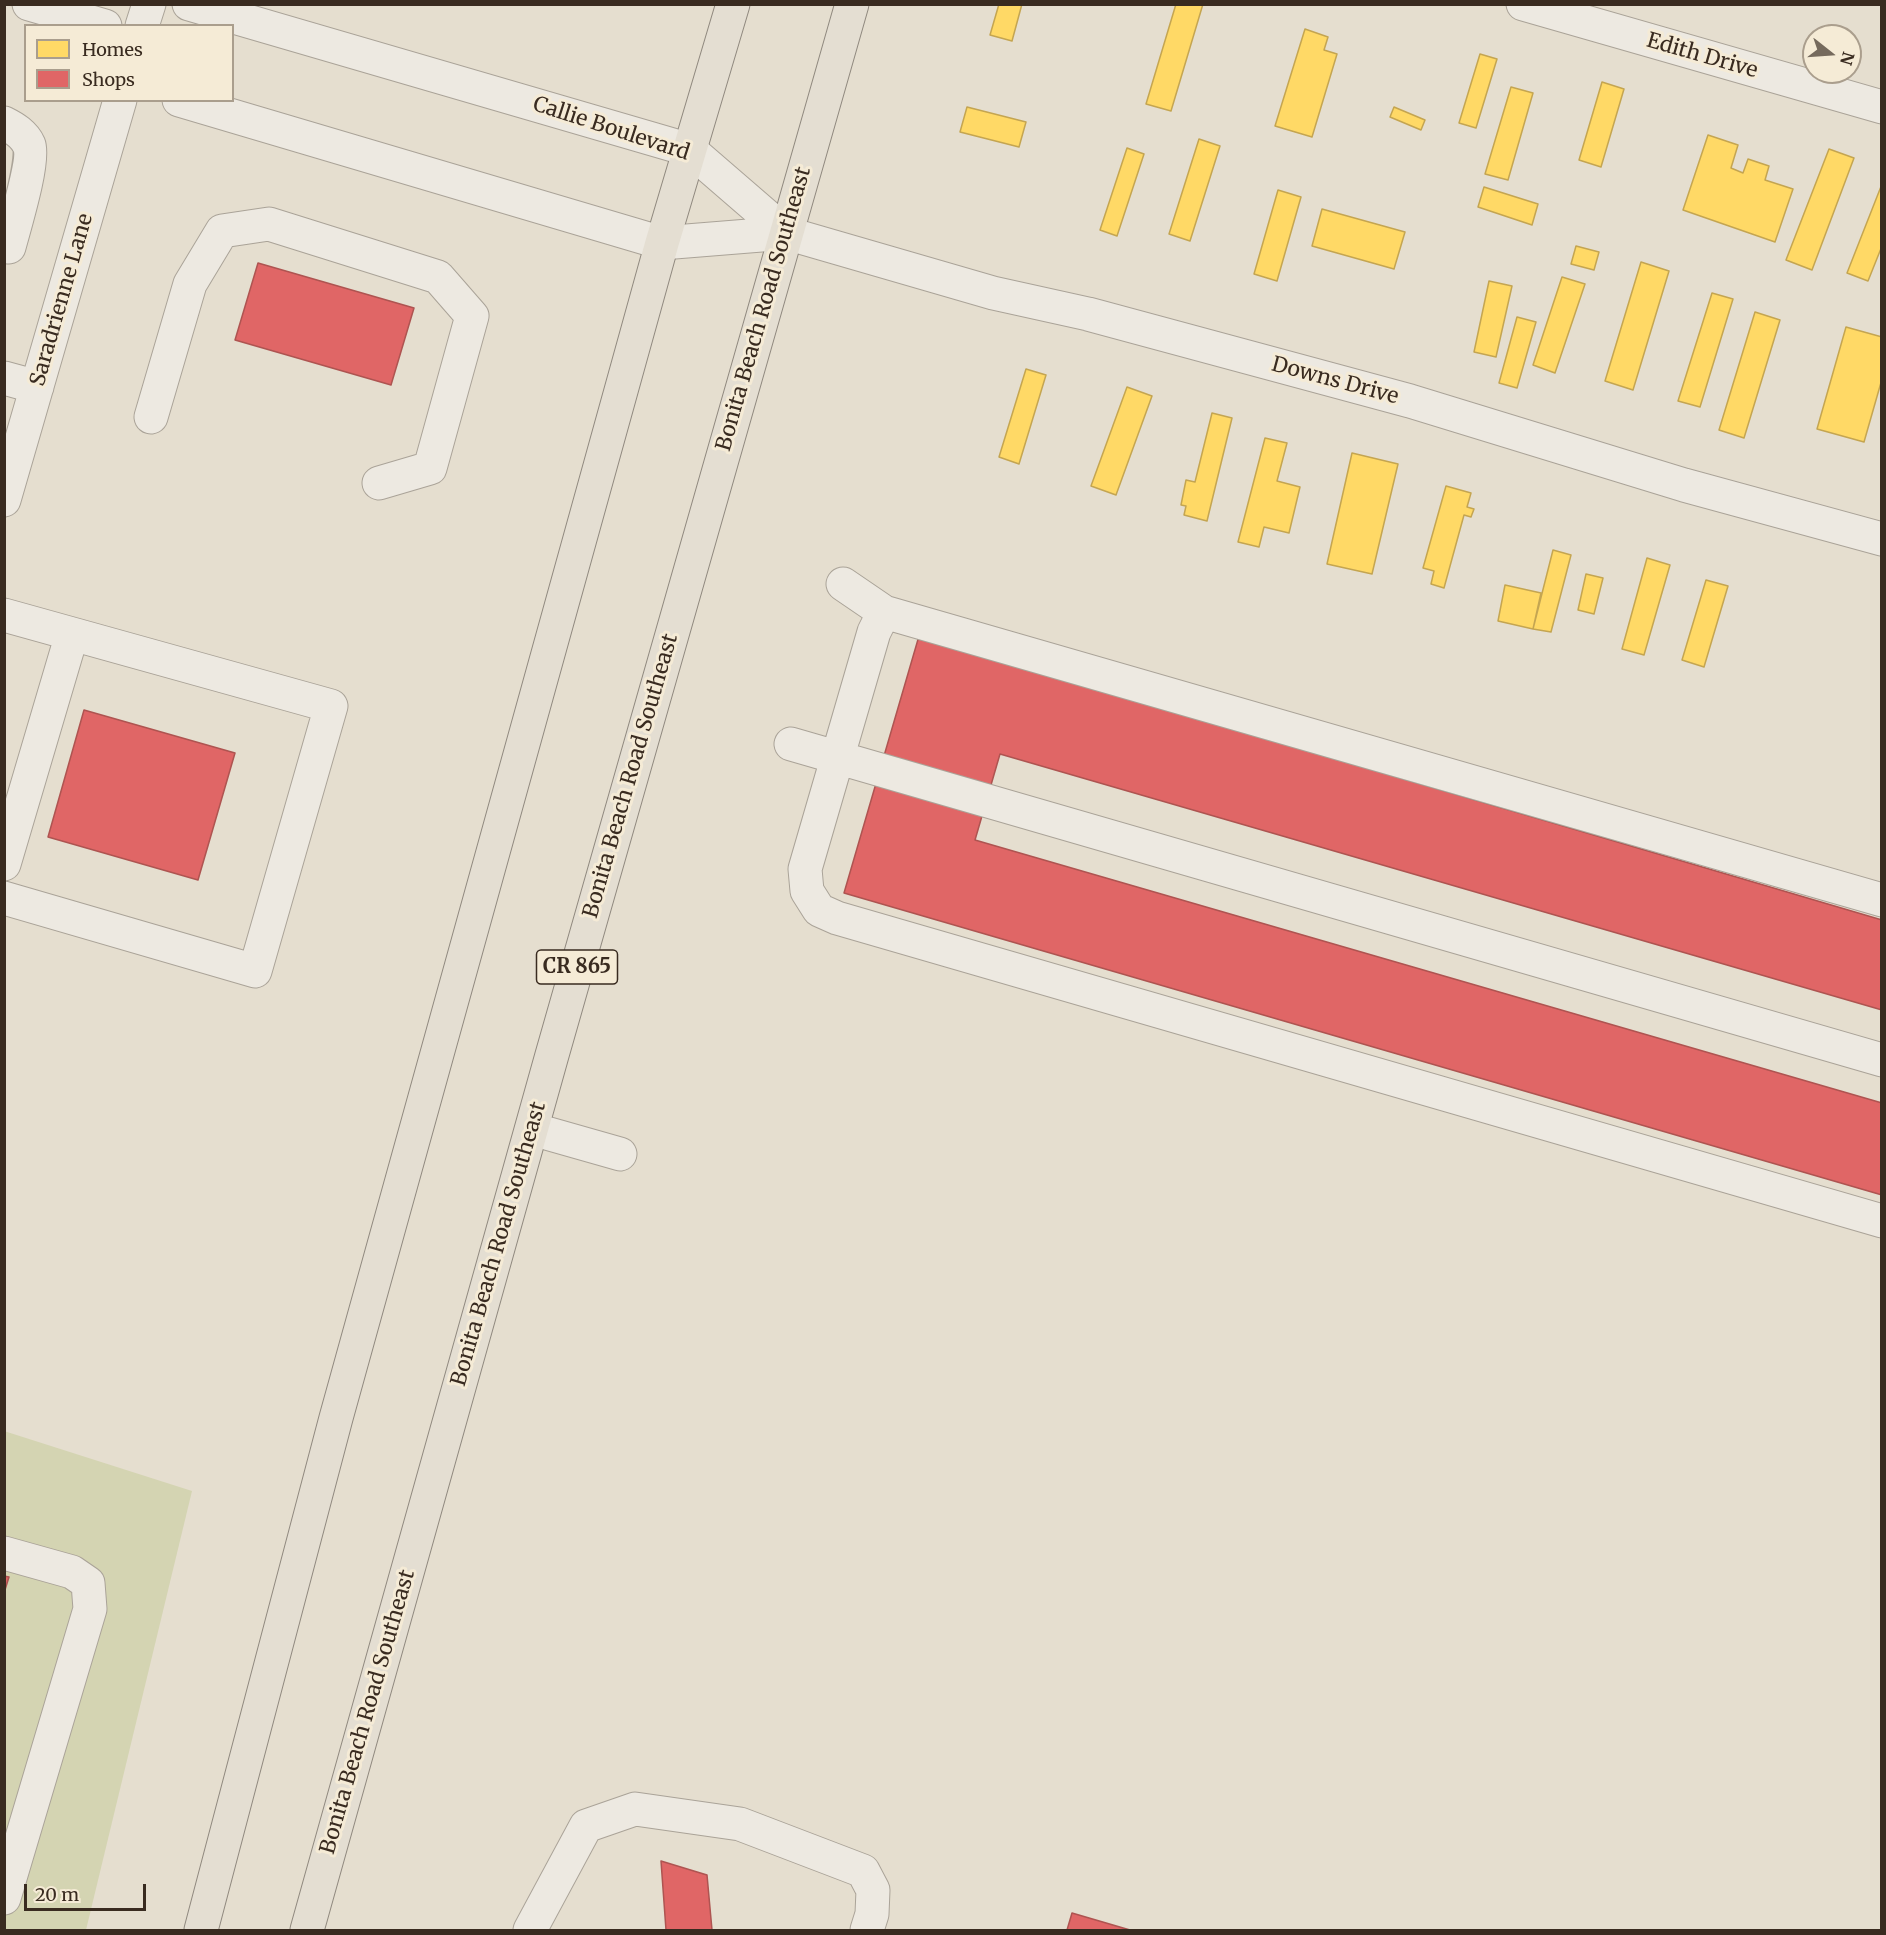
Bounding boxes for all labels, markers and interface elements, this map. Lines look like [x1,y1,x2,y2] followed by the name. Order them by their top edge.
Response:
[24,24,234,102] legend
[1802,24,1862,84] north arrow
[1644,28,1760,84] street label: Edith Drive
[82,38,143,61] text: Homes
[1836,50,1859,68] text: N
[82,68,135,91] text: Shops
[530,92,692,166] street label: Callie Boulevard
[711,164,817,454] street label: Bonita Beach Road Southeast
[25,211,99,389] street label: Saradrienne Lane
[1269,352,1401,410] street label: Downs Drive
[578,631,684,921] street label: Bonita Beach Road Southeast
[536,950,618,984] road number: CR 865
[446,1099,552,1389] street label: Bonita Beach Road Southeast
[315,1567,421,1857] street label: Bonita Beach Road Southeast
[27,1872,148,1910] scale bar
[35,1883,79,1906] text: 20 m

